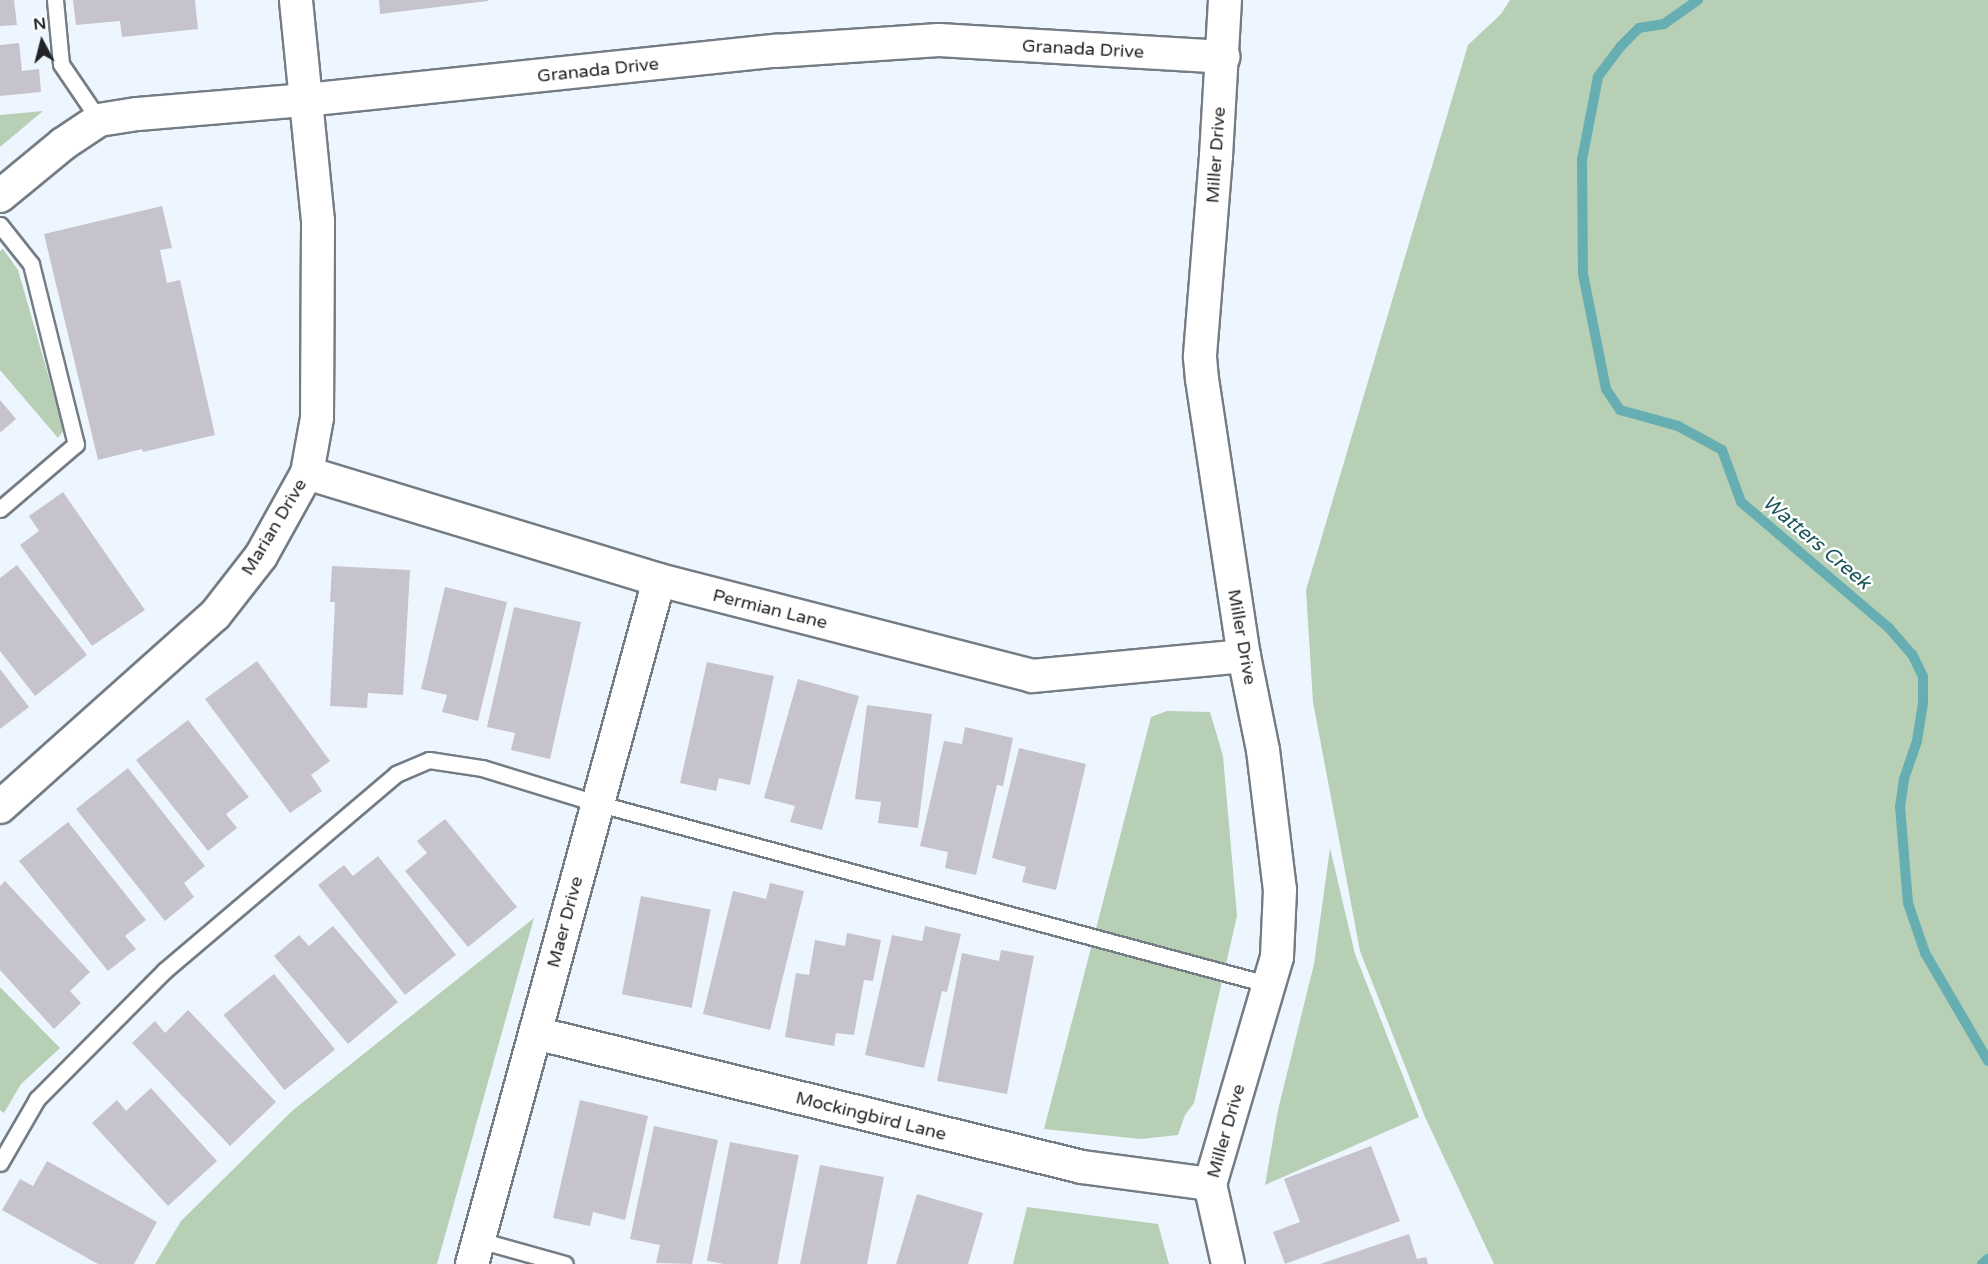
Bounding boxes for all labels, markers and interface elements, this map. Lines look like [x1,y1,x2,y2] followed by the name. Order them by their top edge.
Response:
[12,12,72,72] north arrow
[32,13,47,35] text: N
[1021,35,1145,63] street label: Granada Drive
[536,53,660,87] street label: Granada Drive
[1202,106,1230,204] street label: Miller Drive
[237,475,311,579] street label: Marian Drive
[1757,491,1875,595] water label: Watters Creek
[710,584,830,634] street label: Permian Lane
[1223,587,1261,687] street label: Miller Drive
[542,874,588,970] street label: Maer Drive
[1202,1082,1250,1180] street label: Miller Drive
[793,1087,949,1145] street label: Mockingbird Lane

